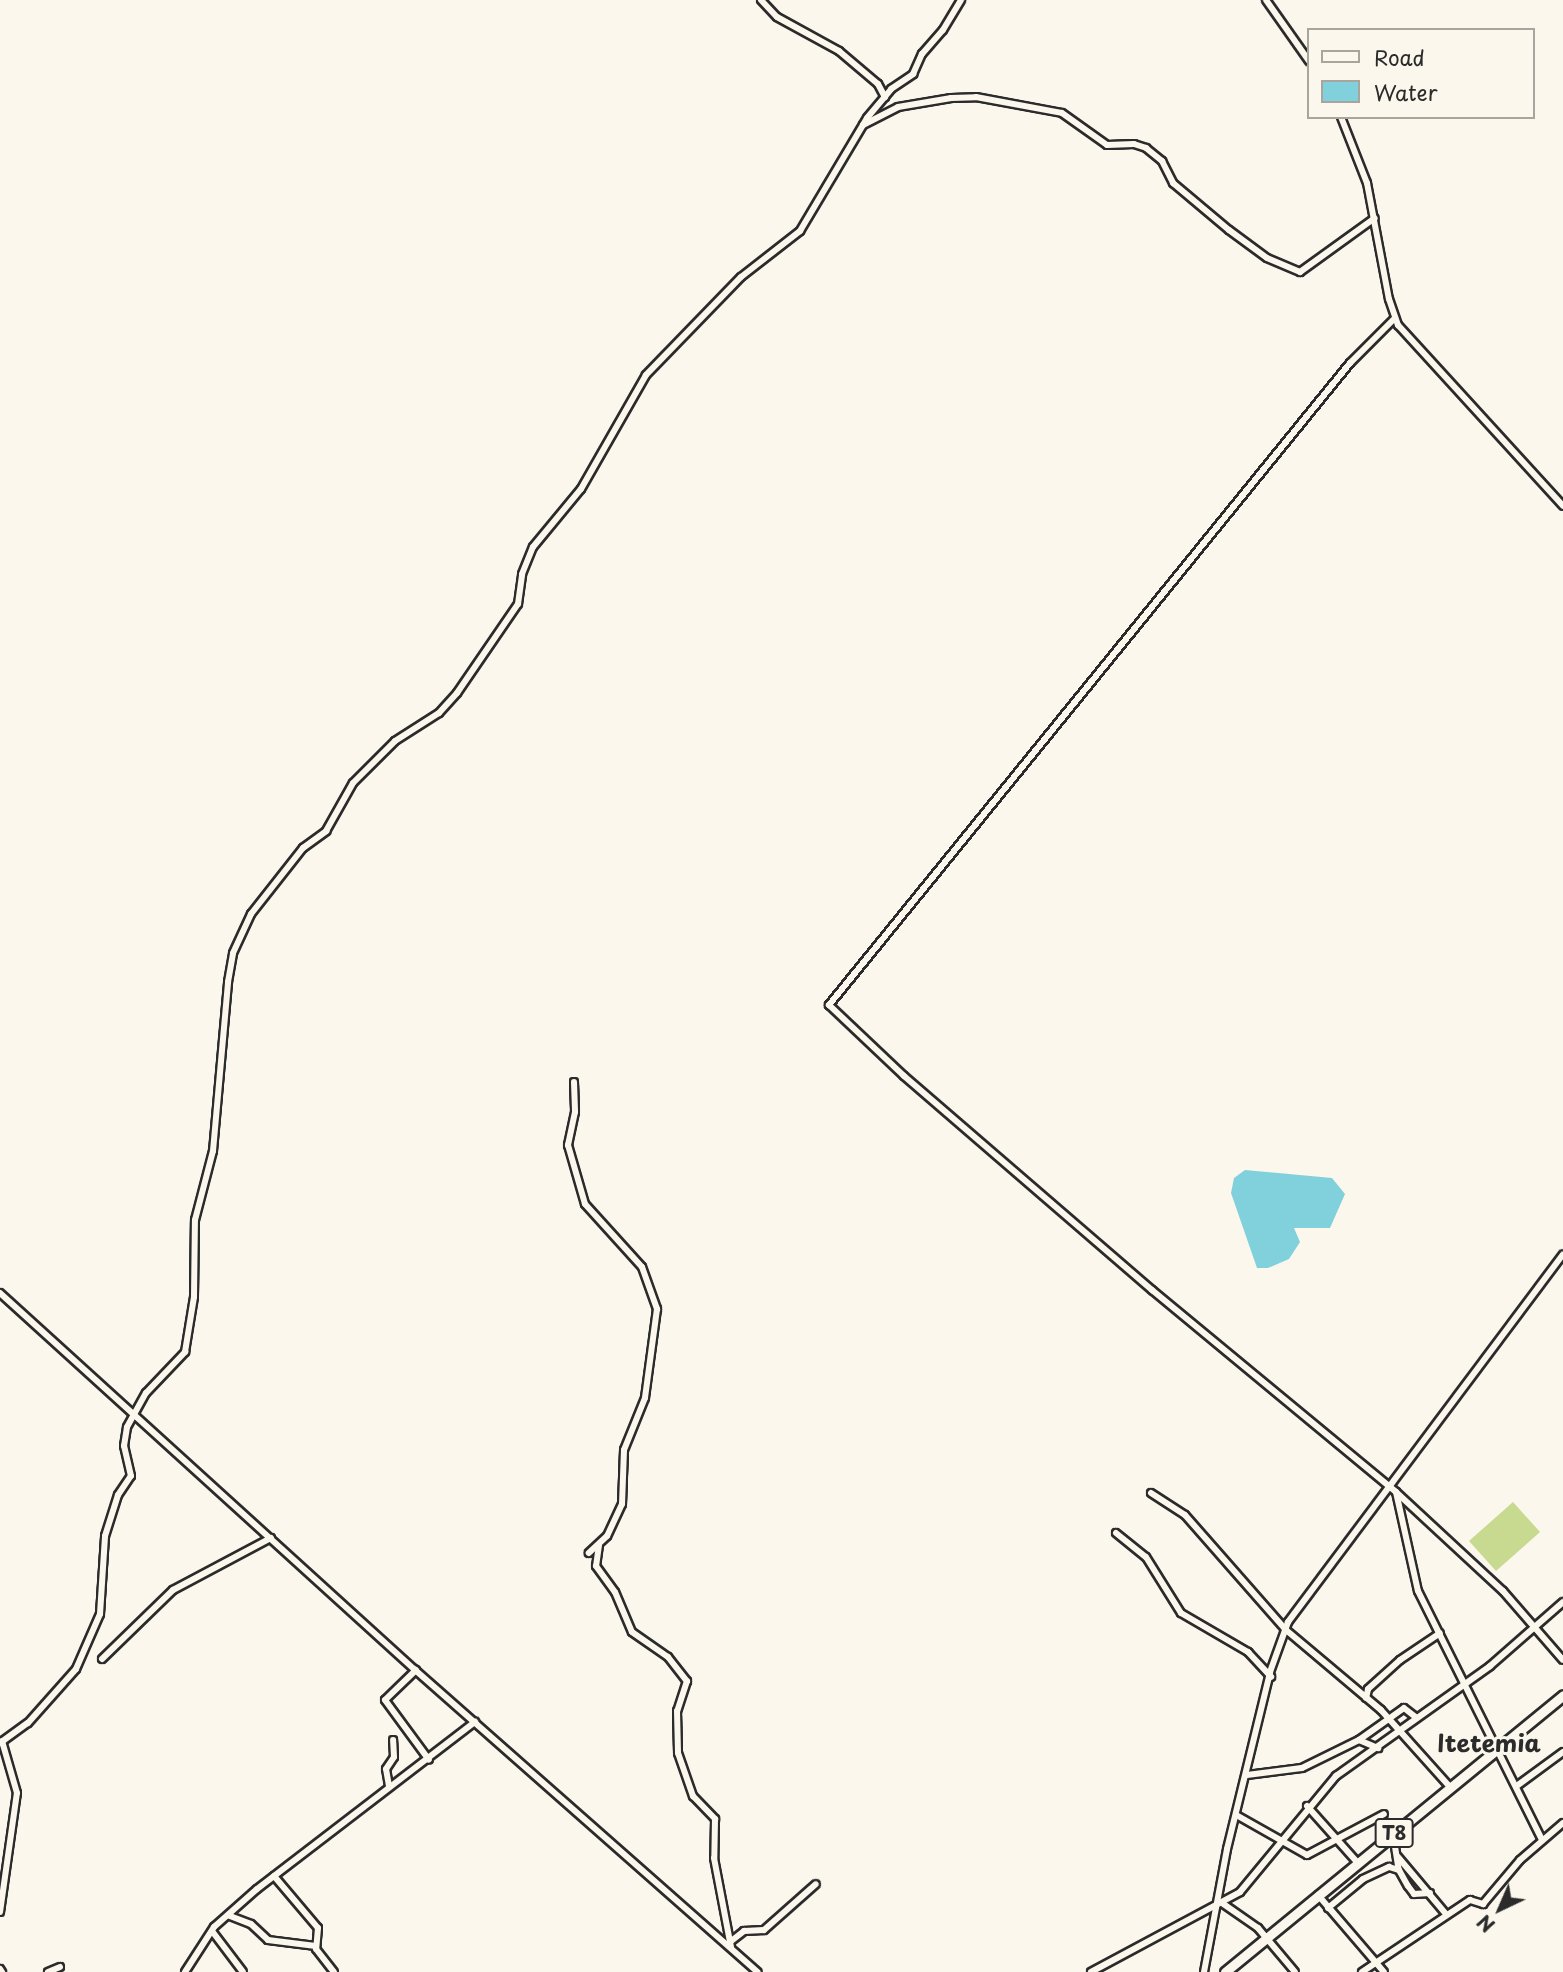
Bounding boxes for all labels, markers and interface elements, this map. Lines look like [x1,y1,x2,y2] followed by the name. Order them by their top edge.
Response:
[1308,28,1535,119] legend
[1374,41,1425,73] text: Road
[1374,76,1437,108] text: Water
[1437,1729,1541,1757] district label: Itetemia
[1373,1817,1415,1848] road number: T8
[1465,1874,1535,1944] north arrow
[1470,1909,1501,1939] text: N

